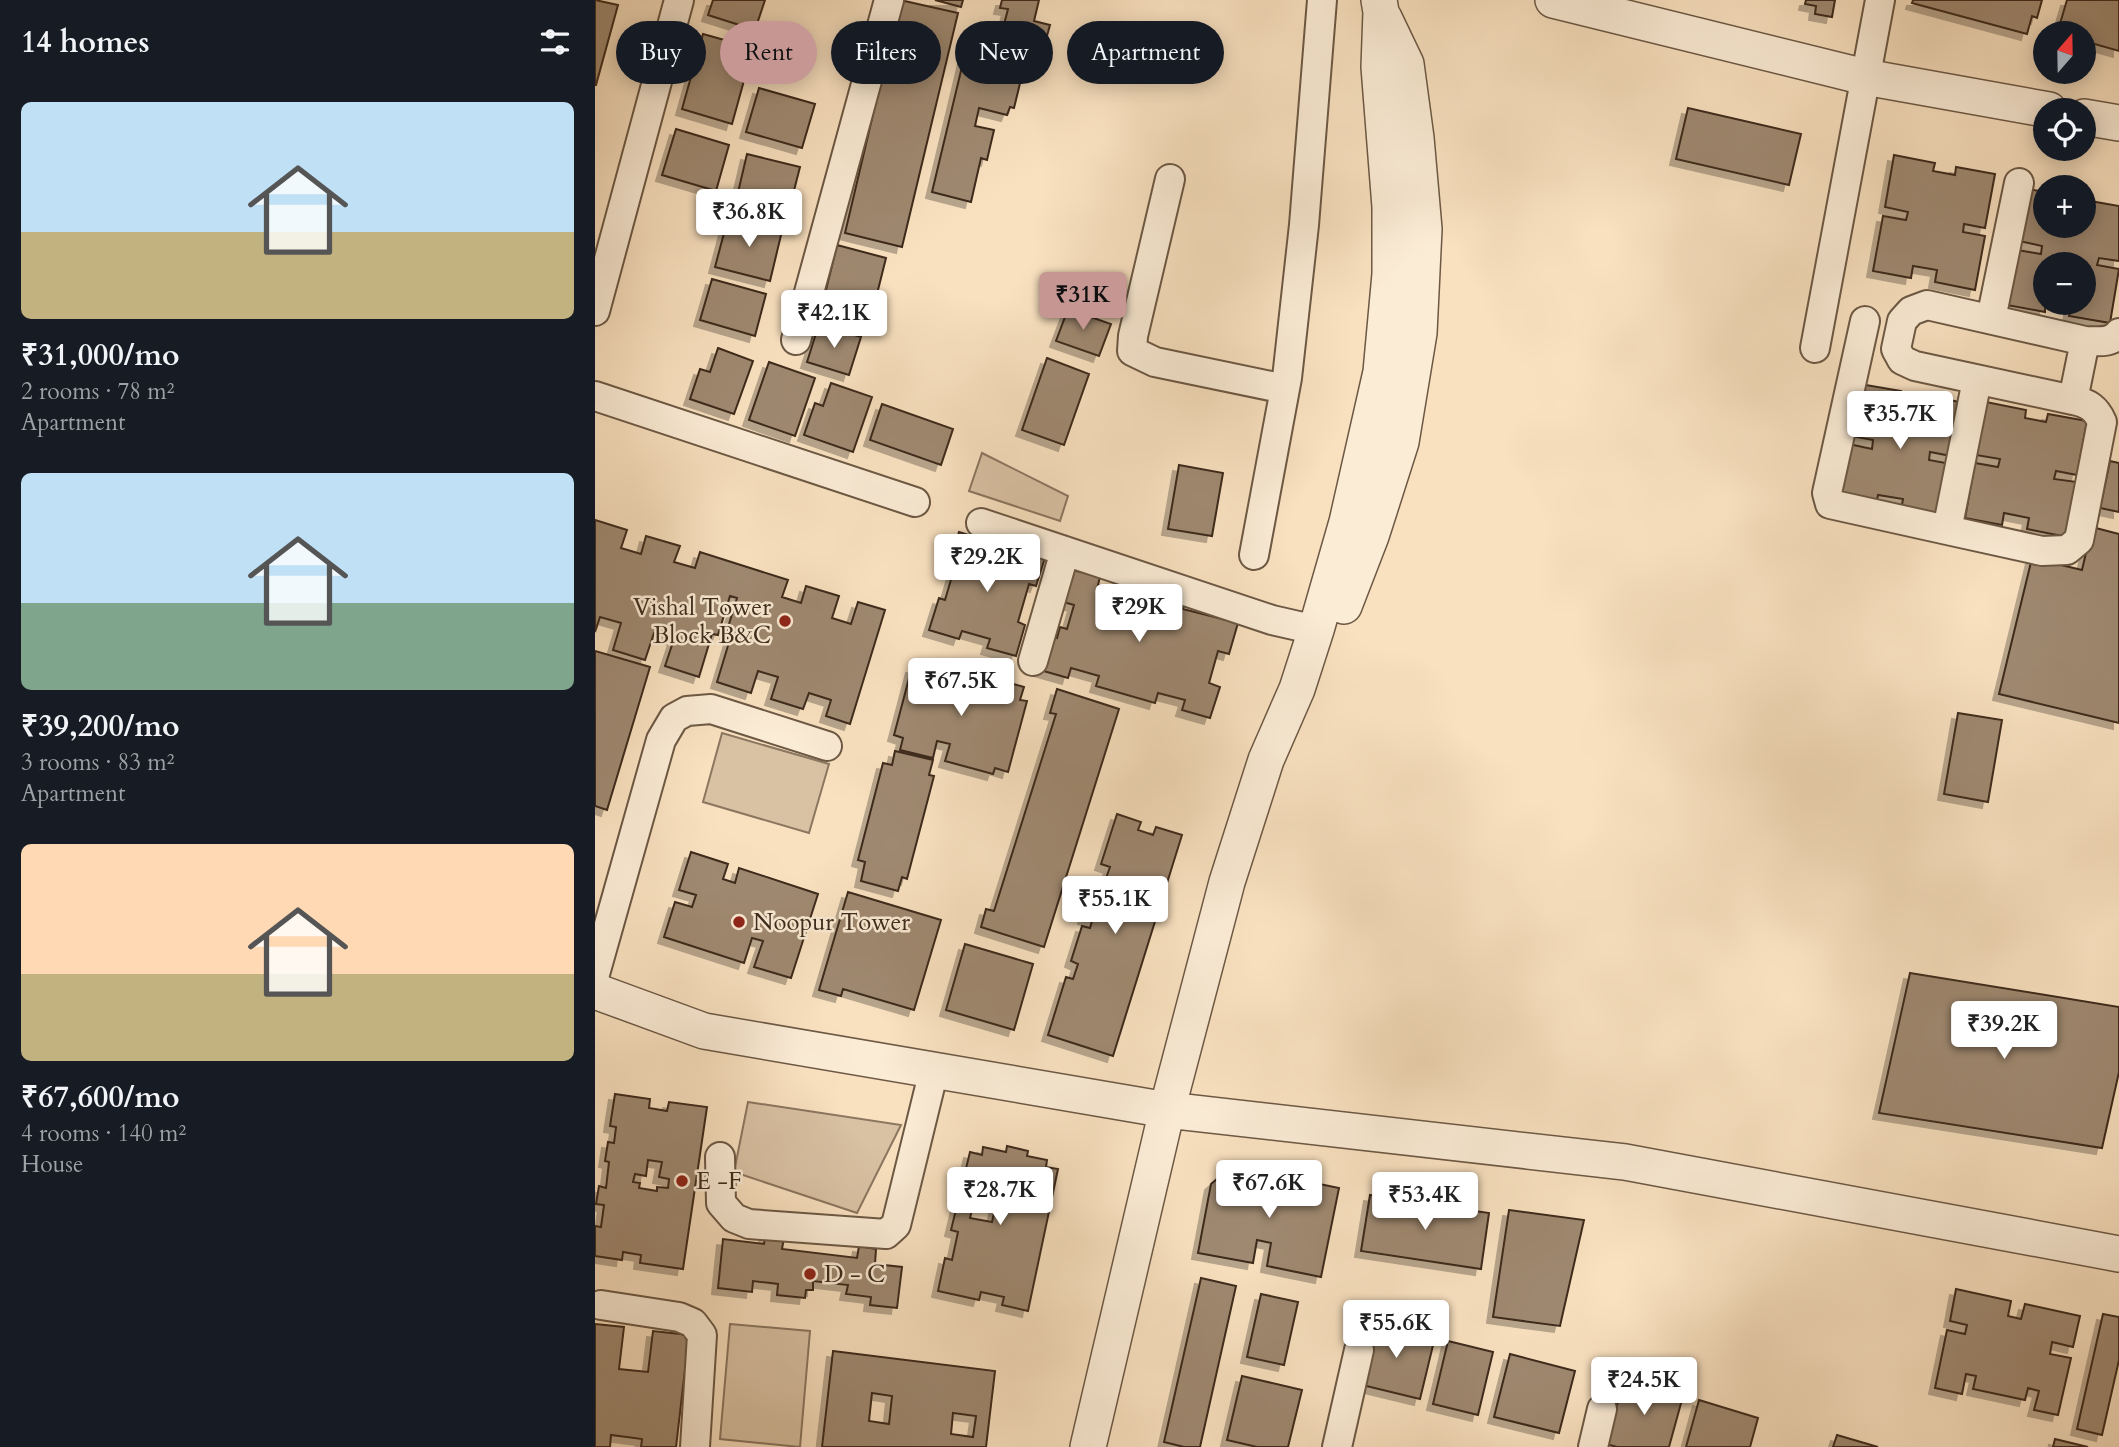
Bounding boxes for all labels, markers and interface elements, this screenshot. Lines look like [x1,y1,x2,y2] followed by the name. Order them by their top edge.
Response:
[616,21,706,84] chip: Buy
[720,21,817,84] chip: Rent
[831,21,941,84] chip: Filters
[955,21,1053,84] chip: New
[1067,21,1224,84] chip: Apartment
[2033,21,2097,84] north arrow
[2033,21,2096,315] map controls
[21,22,150,63] text: 14 homes
[536,23,574,61] icon: filters
[2033,98,2096,161] button: locate
[235,147,361,273] icon: home
[2033,175,2096,238] button: +
[692,190,806,249] pin: ₹36.8K
[712,196,786,227] text: ₹36.8K
[2033,252,2096,315] button: −
[1042,272,1124,332] pin: ₹31K
[1055,279,1111,310] text: ₹31K
[777,290,891,350] pin: ₹42.1K
[797,297,871,328] text: ₹42.1K
[21,335,180,376] text: ₹31,000/mo
[21,376,174,407] text: 2 rooms · 78 m²
[1843,392,1957,451] pin: ₹35.7K
[1863,398,1937,429] text: ₹35.7K
[21,407,125,438] text: Apartment
[235,518,361,644] icon: home
[930,534,1044,594] pin: ₹29.2K
[950,541,1024,572] text: ₹29.2K
[1098,584,1180,644] pin: ₹29K
[633,591,771,652] place label: Vishal Tower Block B&C
[1111,591,1167,622] text: ₹29K
[777,613,793,629] marker: Vishal Tower Block B&C
[904,658,1018,718] pin: ₹67.5K
[924,665,998,696] text: ₹67.5K
[21,706,180,747] text: ₹39,200/mo
[21,747,174,778] text: 3 rooms · 83 m²
[21,778,125,809] text: Apartment
[1058,876,1172,936] pin: ₹55.1K
[1078,883,1152,914] text: ₹55.1K
[235,889,361,1015] icon: home
[753,906,910,939] place label: Noopur Tower
[731,914,747,930] marker: Noopur Tower
[1947,1002,2061,1061] pin: ₹39.2K
[1967,1008,2041,1039] text: ₹39.2K
[21,1077,180,1118] text: ₹67,600/mo
[21,1118,186,1149] text: 4 rooms · 140 m²
[21,1149,83,1180] text: House
[1212,1160,1326,1220] pin: ₹67.6K
[696,1165,742,1198] place label: E -F
[1232,1167,1306,1198] text: ₹67.6K
[943,1168,1057,1227] pin: ₹28.7K
[1368,1172,1482,1232] pin: ₹53.4K
[674,1173,690,1189] marker: E -F
[963,1174,1037,1205] text: ₹28.7K
[1388,1179,1462,1210] text: ₹53.4K
[824,1258,885,1291] place label: D - C
[802,1266,818,1282] marker: D - C
[1339,1300,1453,1360] pin: ₹55.6K
[1359,1307,1433,1338] text: ₹55.6K
[1587,1358,1701,1417] pin: ₹24.5K
[1607,1364,1681,1395] text: ₹24.5K

